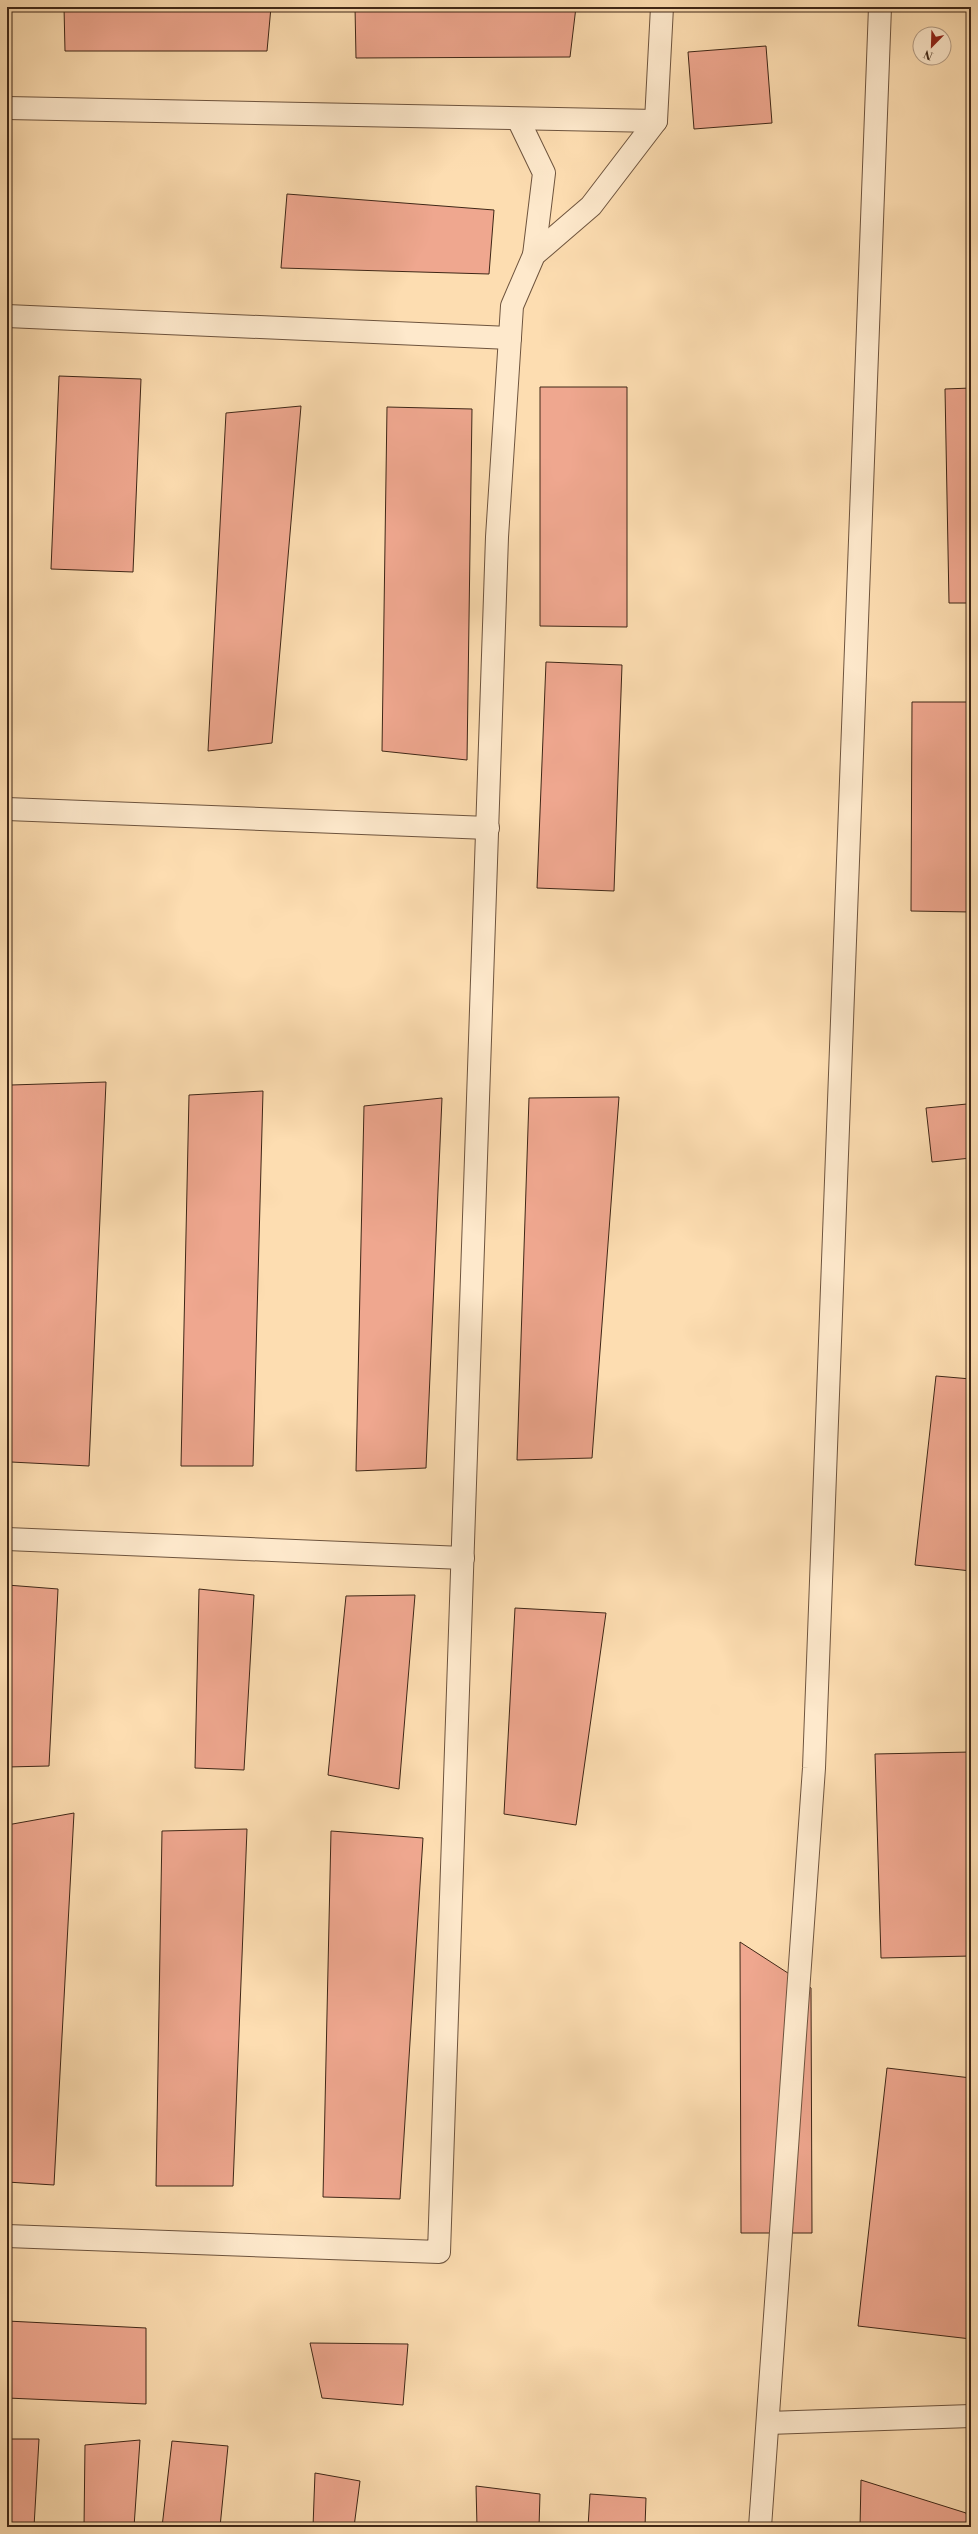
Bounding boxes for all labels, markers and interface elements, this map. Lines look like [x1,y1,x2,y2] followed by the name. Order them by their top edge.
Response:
[912,26,952,66] north arrow
[921,46,935,62] text: N

